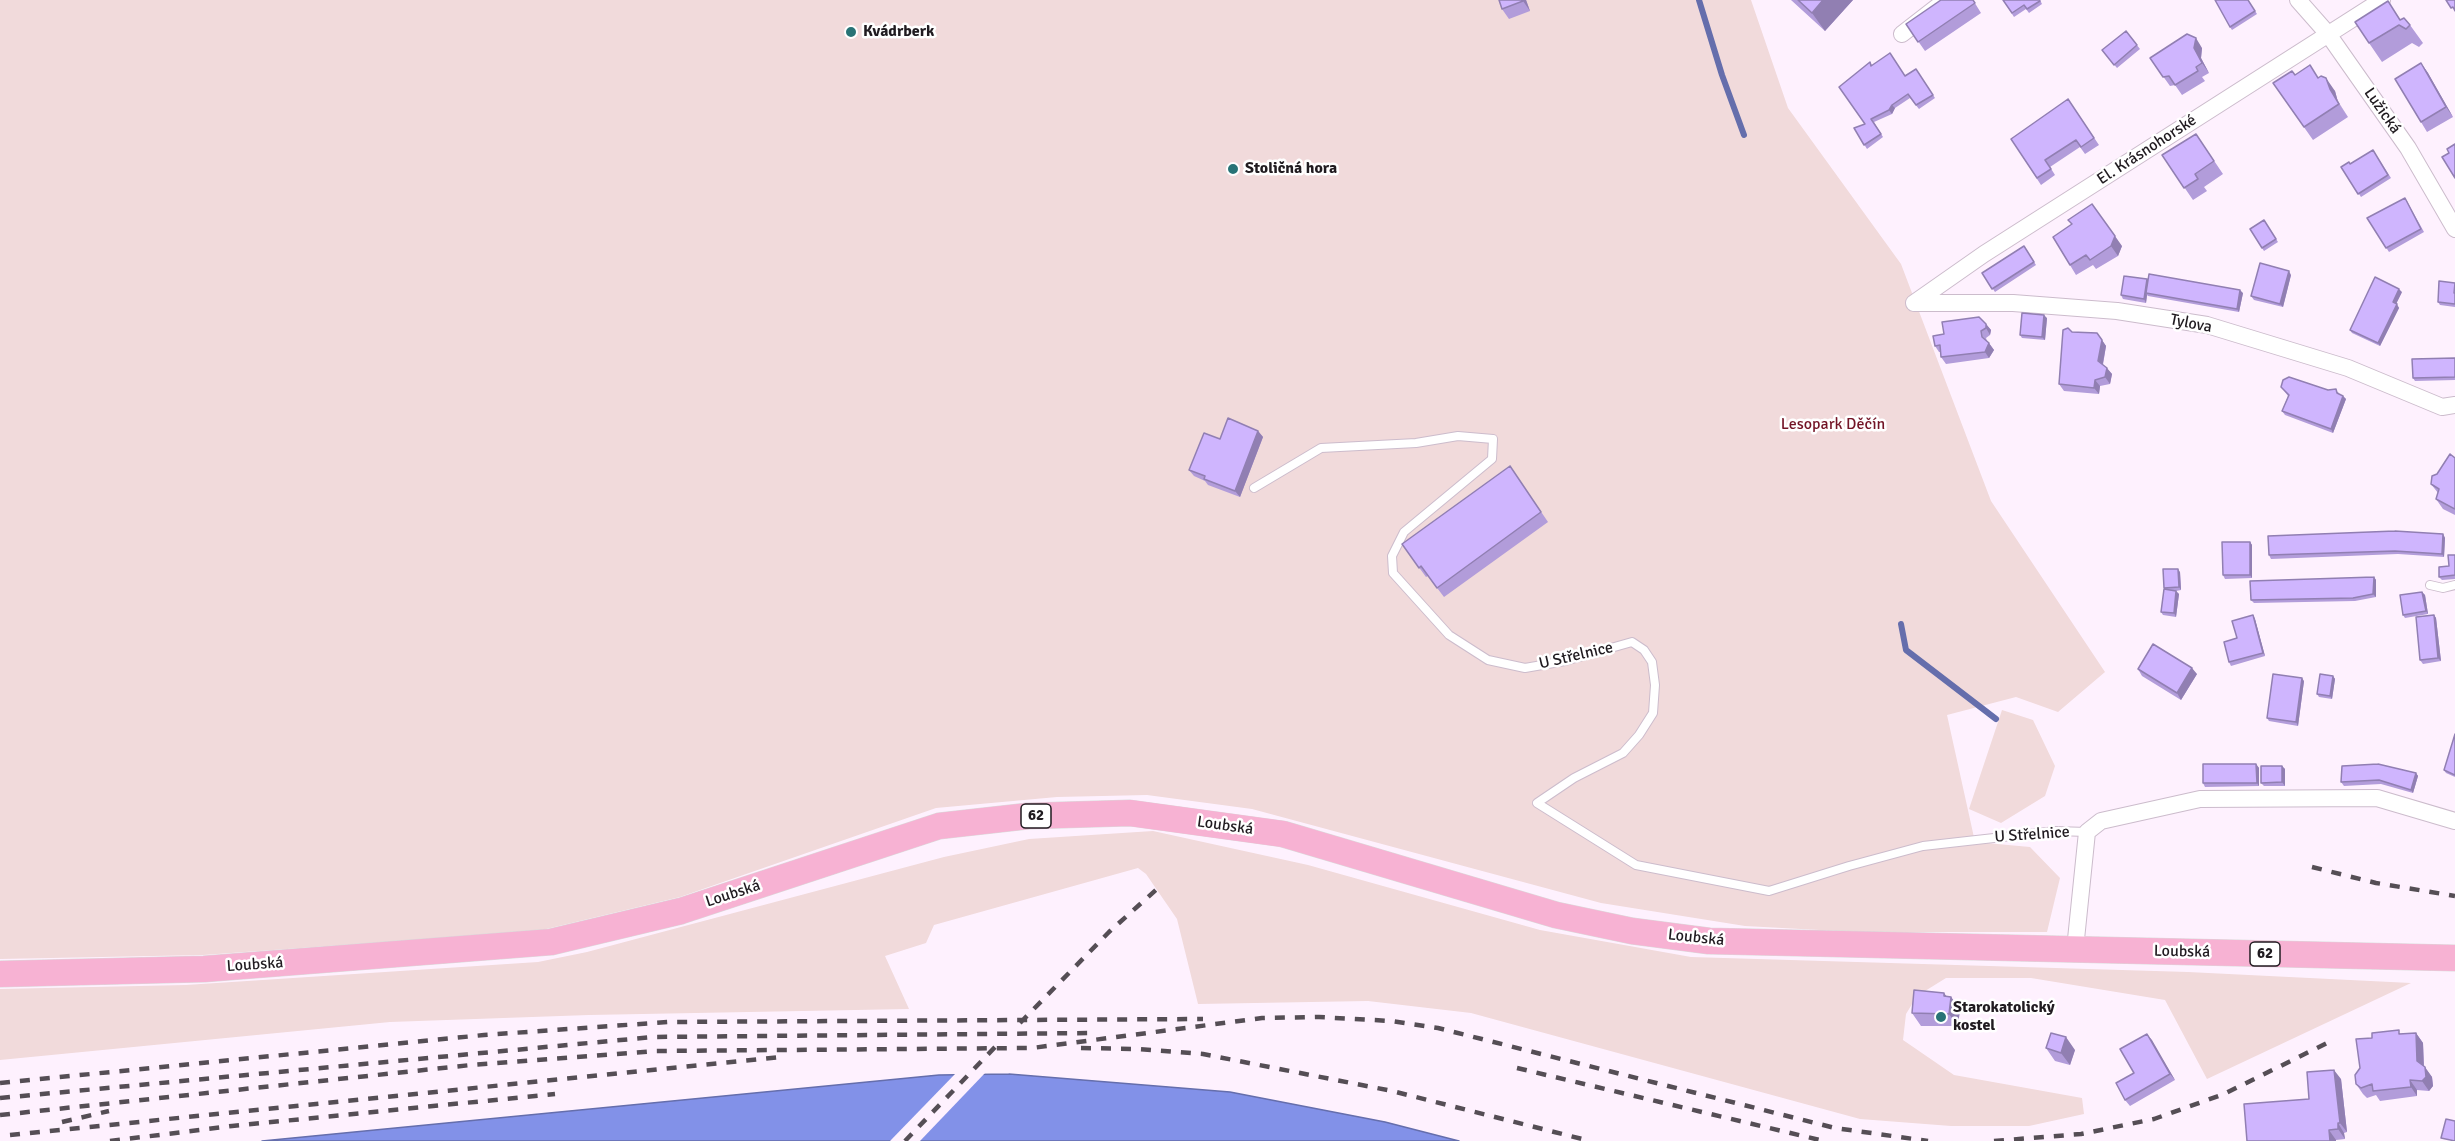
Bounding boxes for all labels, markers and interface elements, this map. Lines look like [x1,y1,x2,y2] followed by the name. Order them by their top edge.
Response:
[863,22,934,42] place label: Kvádrberk
[844,25,858,39] marker: Kvádrberk
[2359,84,2405,138] street label: Lužická
[2094,111,2200,189] street label: El. Krásnohorské
[1245,159,1337,179] place label: Stoličná hora
[1226,162,1240,176] marker: Stoličná hora
[2168,311,2214,337] street label: Tylova
[1781,415,1885,435] park label: Lesopark Děčín
[1537,638,1615,674] street label: U Střelnice
[1021,804,1051,828] road number: 62
[1196,813,1254,839] street label: Loubská
[1994,823,2070,847] street label: U Střelnice
[703,876,763,912] street label: Loubská
[1667,925,1725,951] street label: Loubská
[2154,942,2210,962] street label: Loubská
[2250,942,2280,966] road number: 62
[226,953,284,977] street label: Loubská
[1953,998,2055,1036] place label: Starokatolický kostel
[1934,1010,1948,1024] marker: Starokatolický kostel

